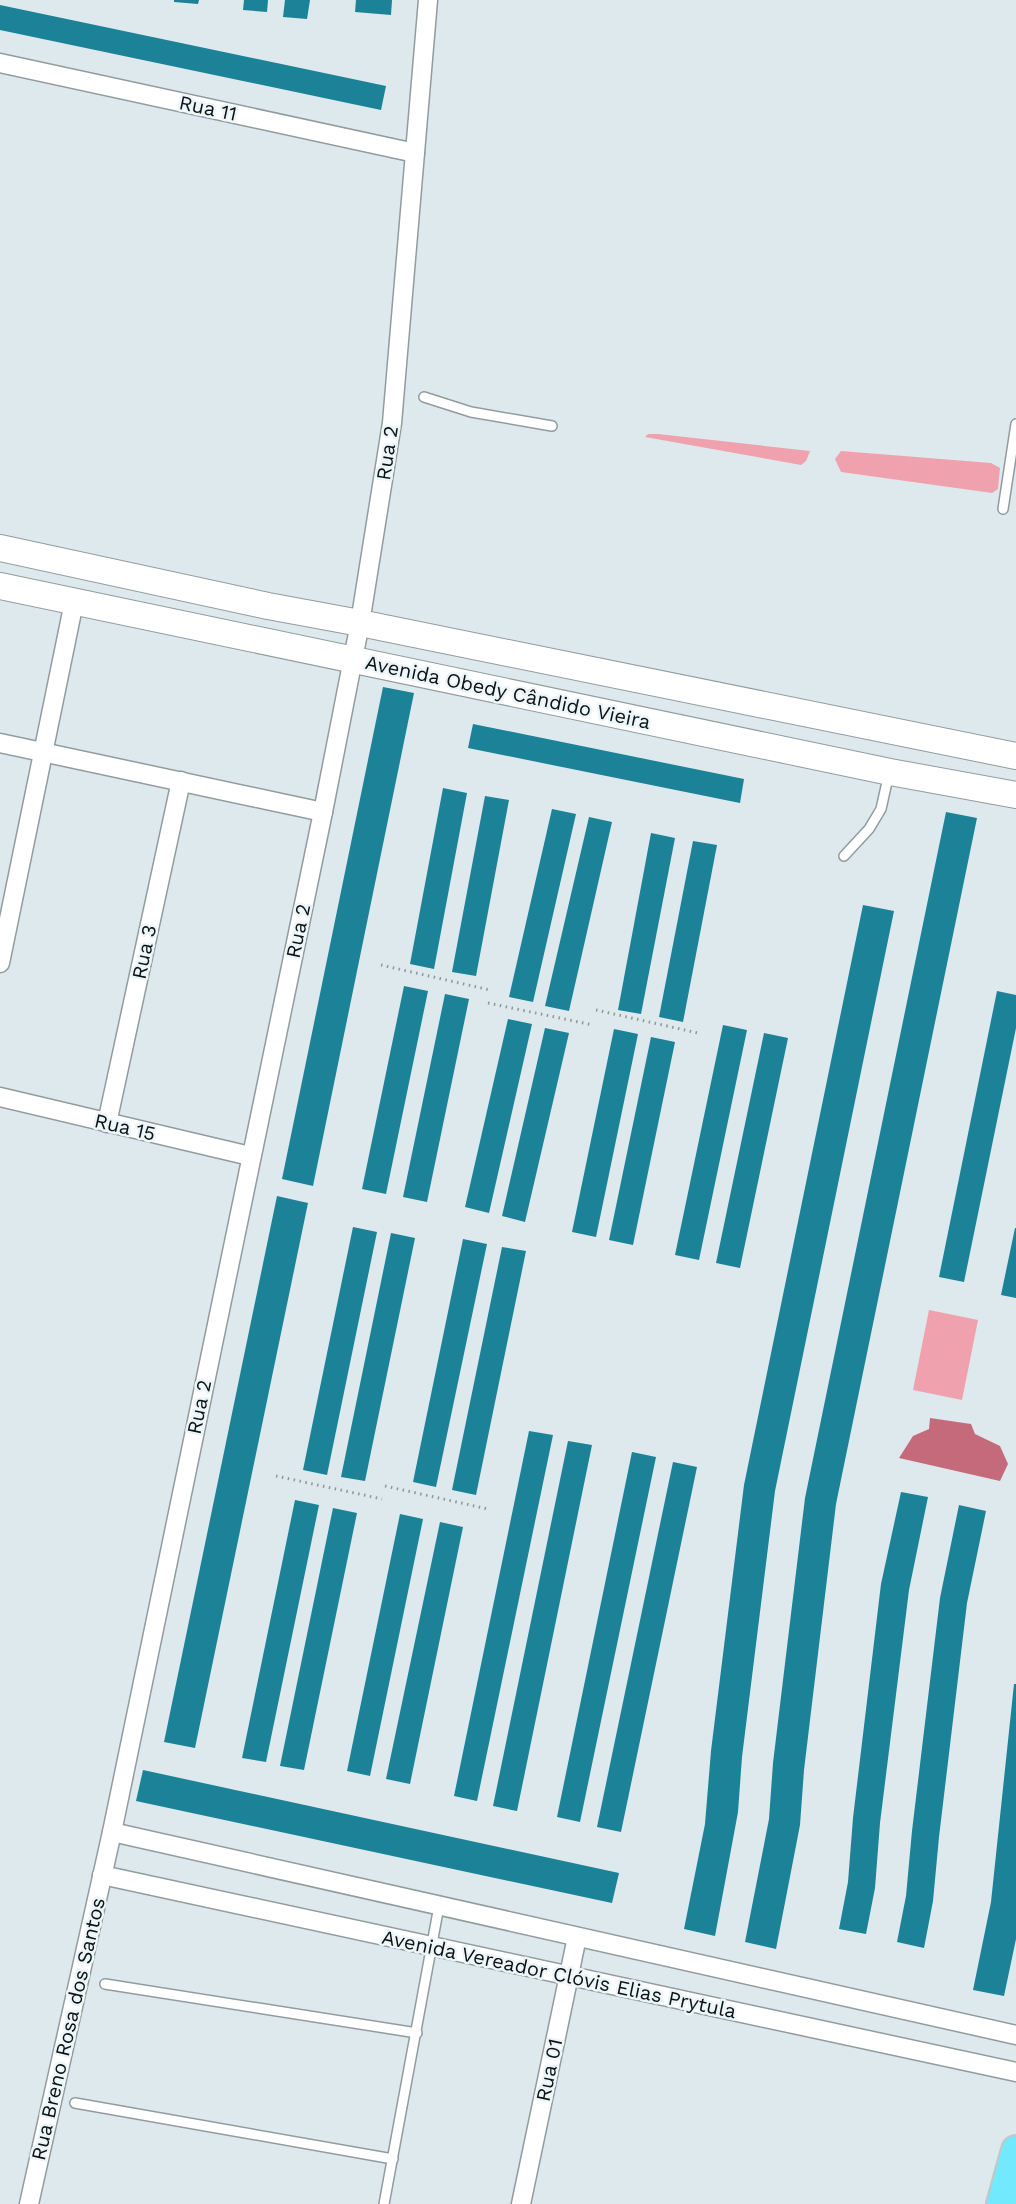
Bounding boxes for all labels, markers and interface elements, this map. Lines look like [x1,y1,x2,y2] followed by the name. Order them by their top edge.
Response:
[177,90,239,126] street label: Rua 11
[371,424,403,482] street label: Rua 2
[363,650,653,734] street label: Avenida Obedy Cândido Vieira
[281,902,315,960] street label: Rua 2
[127,923,161,981] street label: Rua 3
[92,1108,158,1146] street label: Rua 15
[182,1378,216,1436] street label: Rua 2
[26,1895,110,2163] street label: Rua Breno Rosa dos Santos
[380,1925,738,2023] street label: Avenida Vereador Clóvis Elias Prytula
[531,2037,567,2103] street label: Rua 01

